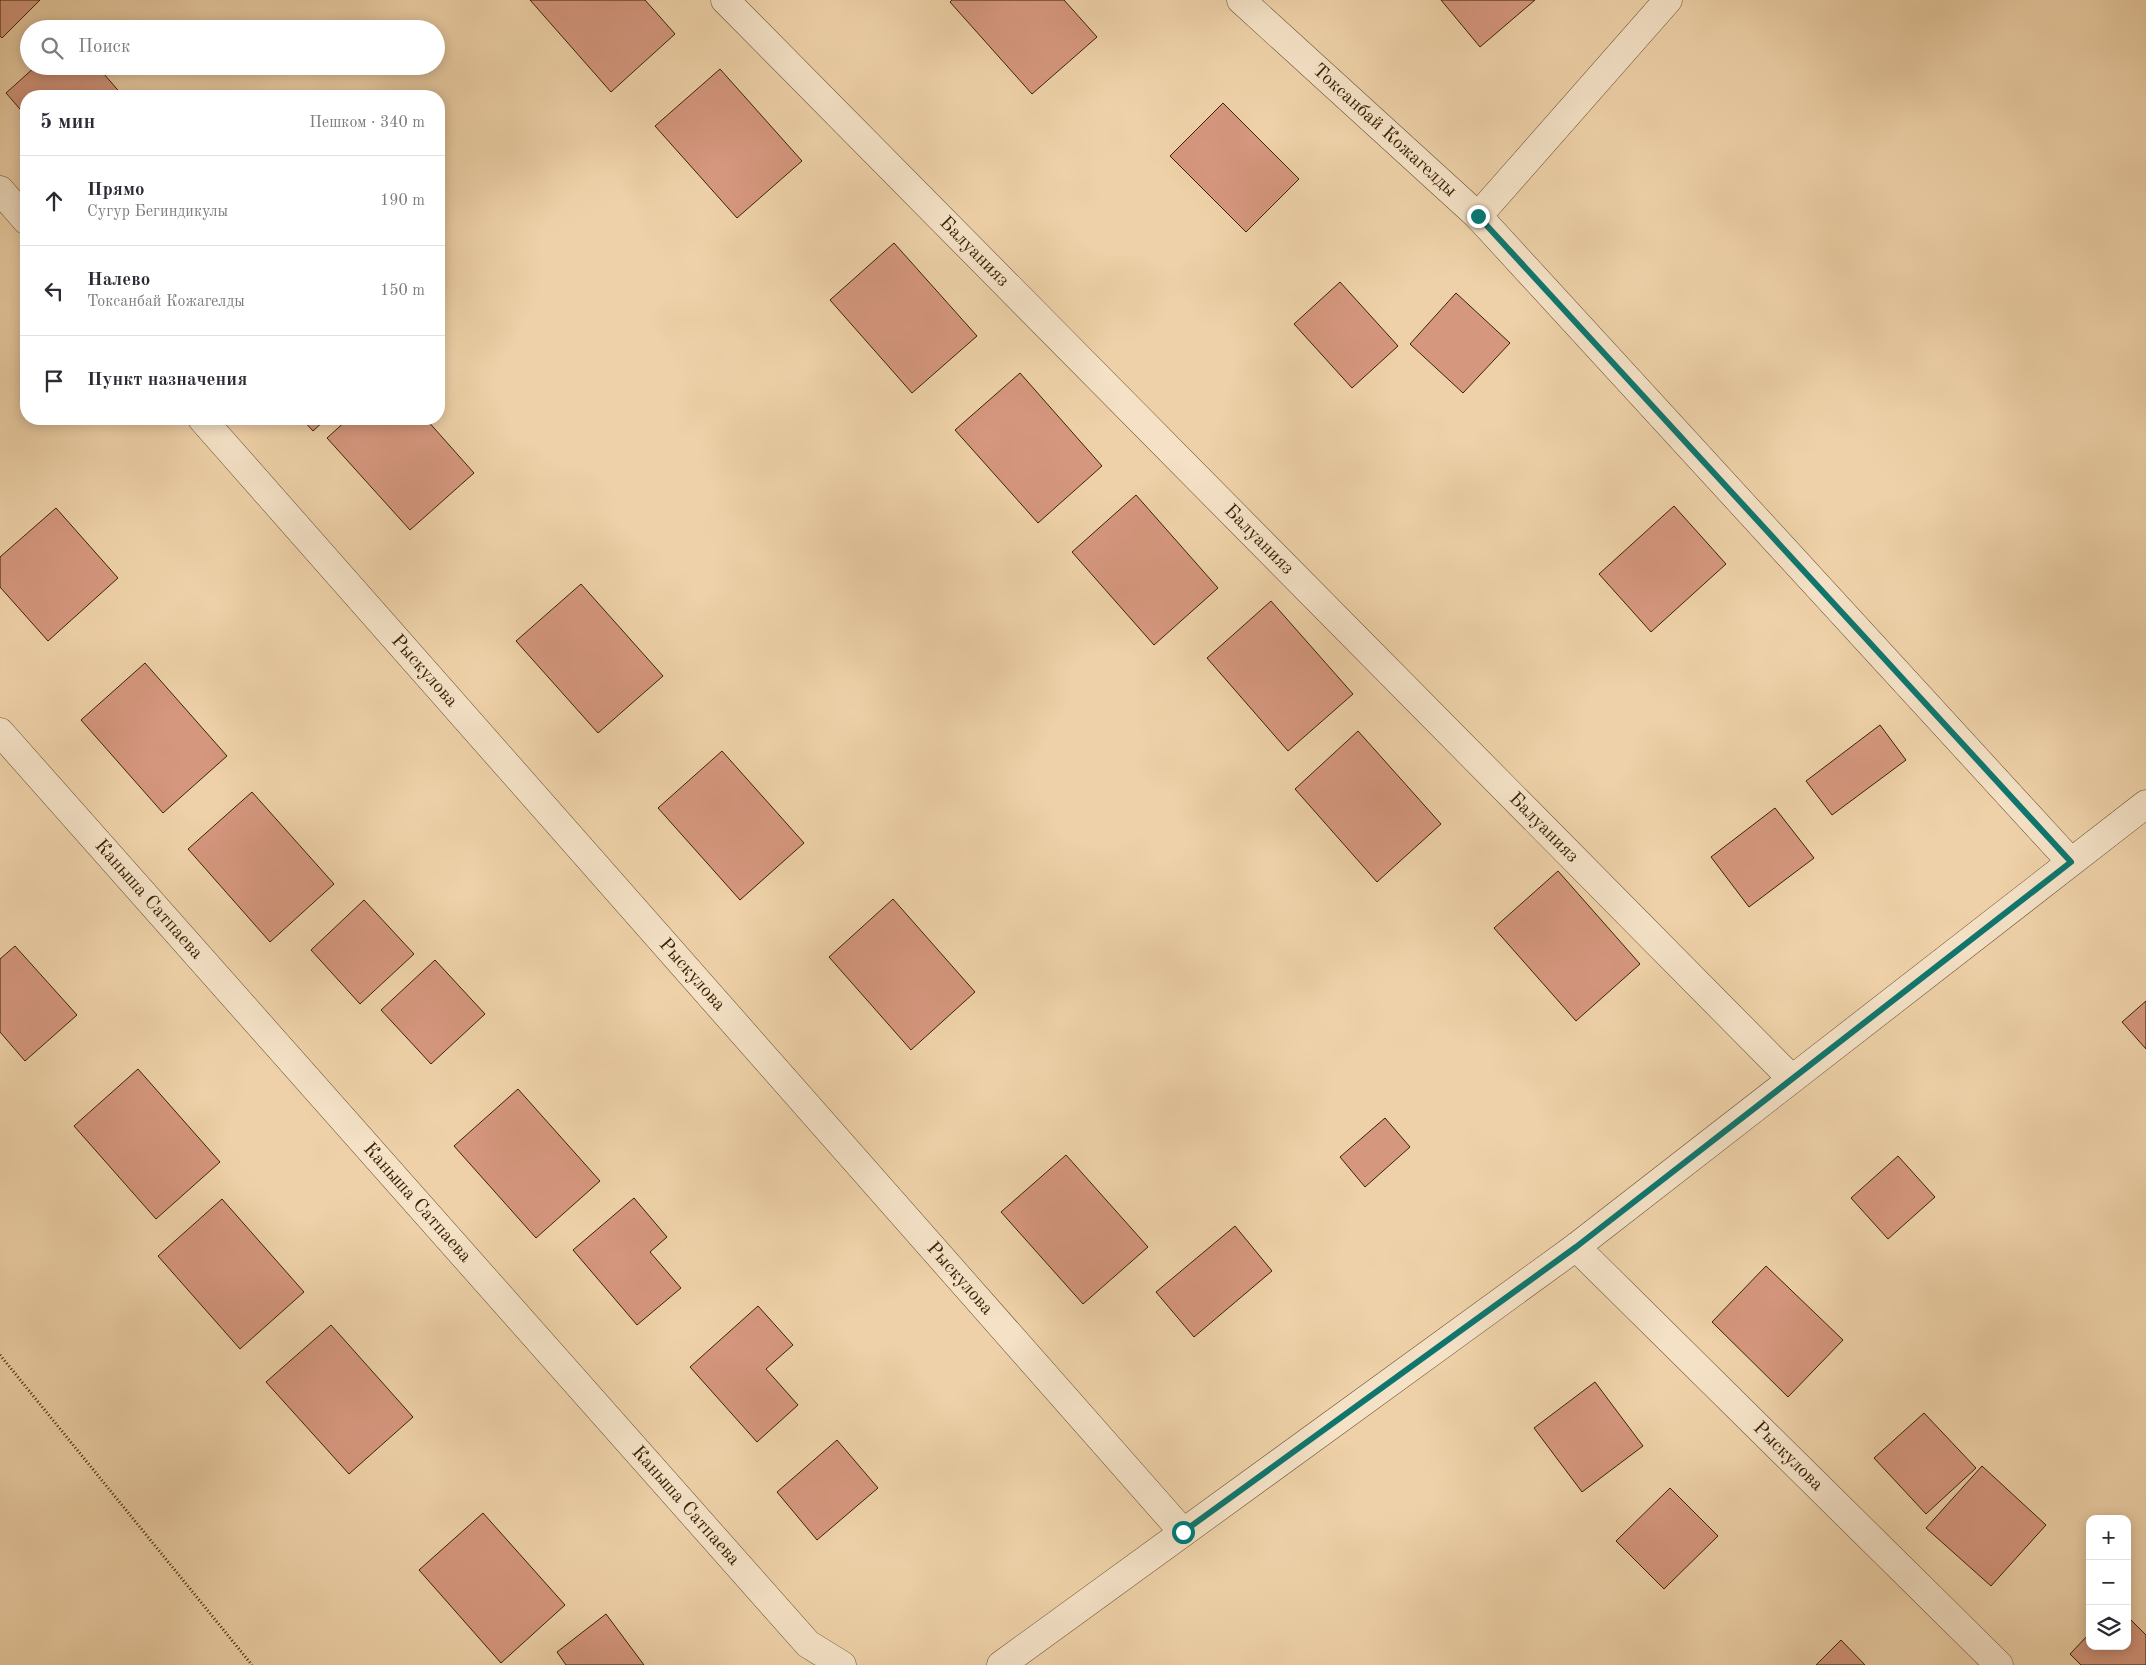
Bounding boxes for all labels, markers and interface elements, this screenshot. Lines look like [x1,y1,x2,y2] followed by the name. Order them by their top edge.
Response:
[20,20,445,75] search box
[38,34,66,62] icon: search
[78,38,130,57] text: Поиск
[1309,60,1460,201] street label: Токсанбай Кожагелды
[40,112,95,133] text: 5 мин
[309,115,425,131] text: Пешком · 340 m
[87,181,145,200] text: Прямо
[40,187,68,215] icon: ahead
[380,193,425,209] text: 190 m
[87,204,228,220] text: Сугур Бегиндикулы
[1467,205,1490,228] route end
[935,213,1012,290] street label: Балуанияз
[87,271,150,290] text: Налево
[40,277,68,305] icon: left
[380,283,425,299] text: 150 m
[87,294,245,310] text: Токсанбай Кожагелды
[40,367,68,395] icon: arrive
[87,371,247,390] text: Пункт назначения
[1220,501,1297,578] street label: Балуанияз
[387,631,461,712] street label: Рыскулова
[1505,789,1582,866] street label: Балуанияз
[91,836,207,964] street label: Каныша Сатпаева
[655,935,729,1015] street label: Рыскулова
[359,1139,475,1267] street label: Каныша Сатпаева
[923,1239,997,1319] street label: Рыскулова
[1749,1418,1827,1495] street label: Рыскулова
[628,1443,744,1570] street label: Каныша Сатпаева
[2086,1515,2131,1650] map controls
[2086,1515,2131,1560] button: +
[1172,1521,1195,1544] route start
[2086,1560,2131,1605] button: −
[2086,1605,2131,1650] button: layers

